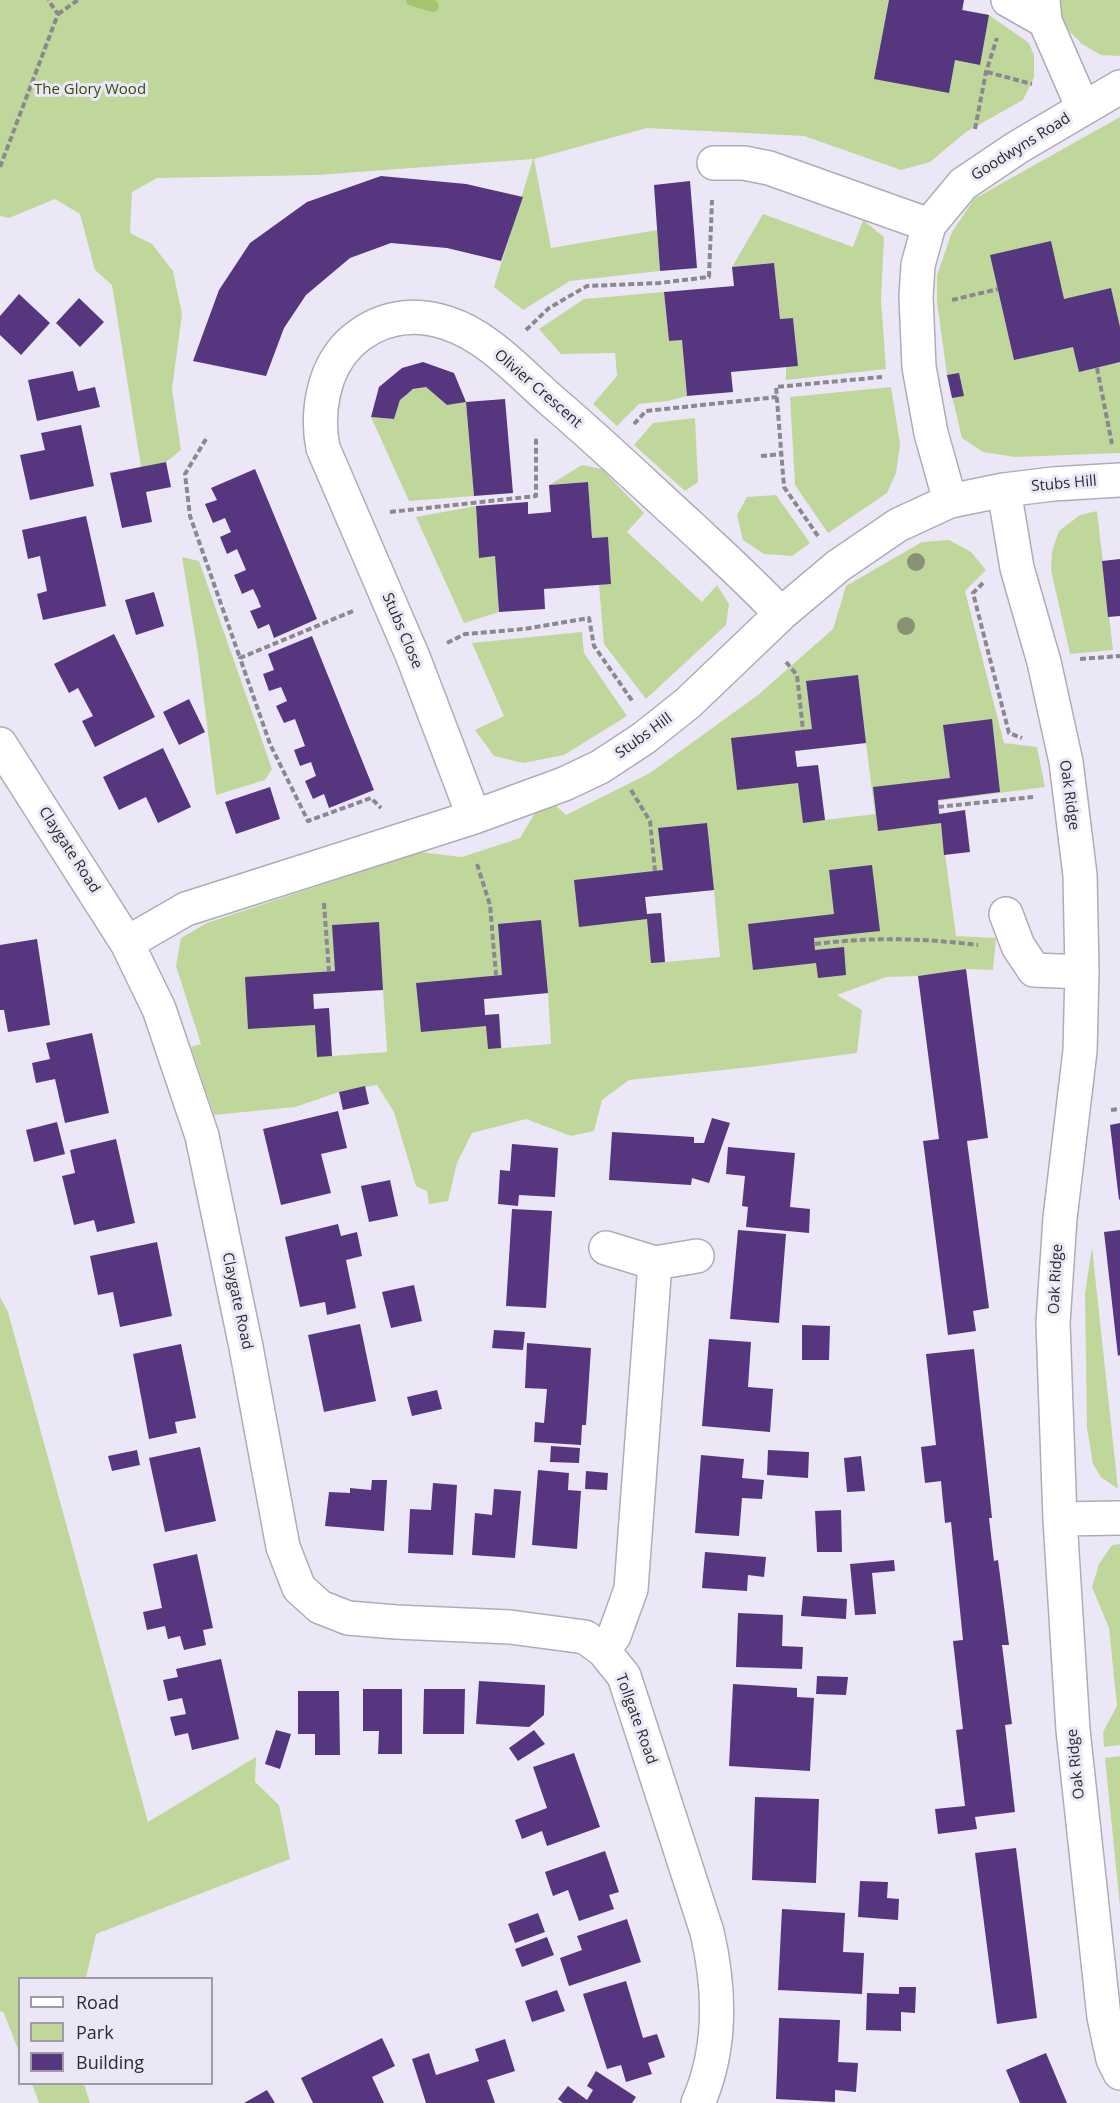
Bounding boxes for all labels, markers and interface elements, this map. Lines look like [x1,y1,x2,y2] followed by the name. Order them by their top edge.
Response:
[34,81,146,99] park label: The Glory Wood
[968,109,1074,185] street label: Goodwyns Road
[490,346,586,432] street label: Olivier Crescent
[1031,472,1097,496] street label: Stubs Hill
[378,590,426,672] street label: Stubs Close
[612,709,676,763] street label: Stubs Hill
[1055,759,1083,831] street label: Oak Ridge
[34,804,104,896] street label: Claygate Road
[1045,1243,1067,1315] street label: Oak Ridge
[218,1251,256,1351] street label: Claygate Road
[611,1671,661,1767] street label: Tollgate Road
[1063,1728,1089,1800] street label: Oak Ridge
[18,1977,213,2085] legend
[76,1990,119,2014] text: Road
[76,2020,114,2044] text: Park
[76,2050,144,2074] text: Building

